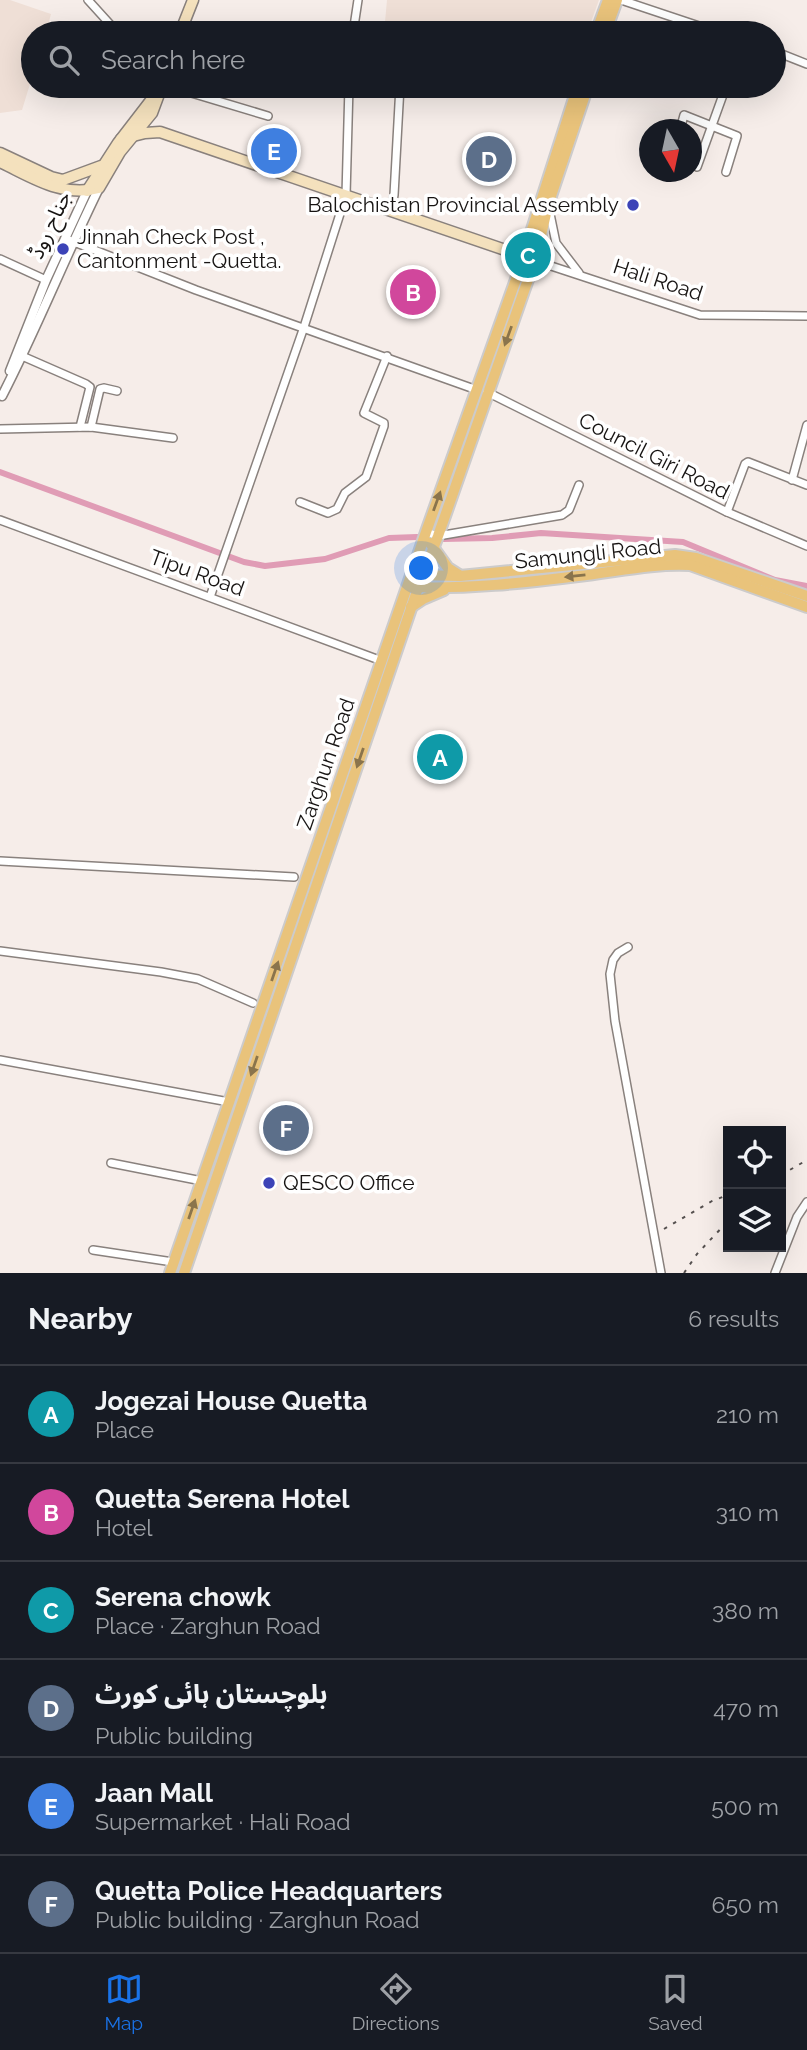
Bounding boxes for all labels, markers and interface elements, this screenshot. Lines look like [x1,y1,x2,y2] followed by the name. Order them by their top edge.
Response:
[21,21,786,98] search box
[45,41,83,79] icon: search
[101,45,245,75] text: Search here
[639,119,702,182] north arrow
[251,125,297,177] pin: E
[466,133,512,185] pin: D
[23,187,79,264] street label: جناح روڈ
[308,192,619,217] place label: Balochistan Provincial Assembly
[625,197,641,213] marker: Balochistan Provincial Assembly
[77,224,282,273] place label: Jinnah Check Post , Cantonment -Quetta.
[505,229,551,281] pin: C
[55,241,71,257] marker: Jinnah Check Post , Cantonment -Quetta.
[610,253,706,306] street label: Hali Road
[390,266,436,318] pin: B
[502,325,513,346] one-way arrow
[575,407,734,504] street label: Council Giri Road
[432,490,443,511] one-way arrow
[513,533,662,574] street label: Samungli Road
[147,544,248,601] street label: Tipu Road
[404,551,438,585] your location
[564,571,586,582] one-way arrow
[291,695,360,833] street label: Zarghun Road
[417,731,463,783] pin: A
[354,748,365,769] one-way arrow
[270,960,281,981] one-way arrow
[248,1056,259,1077] one-way arrow
[263,1102,309,1154] pin: F
[723,1126,786,1252] map controls
[723,1126,786,1189] button: locate
[283,1170,414,1195] place label: QESCO Office
[261,1175,277,1191] marker: QESCO Office
[723,1189,786,1252] button: layers
[187,1198,198,1219] one-way arrow
[28,1301,132,1336] text: Nearby
[688,1305,779,1332] text: 6 results
[95,1386,367,1416] text: Jogezai House Quetta
[43,1401,59,1428] text: A
[716,1401,779,1428] text: 210 m
[95,1416,154,1443] text: Place
[95,1484,349,1514] text: Quetta Serena Hotel
[43,1499,59,1526] text: B
[716,1499,779,1526] text: 310 m
[95,1514,153,1541] text: Hotel
[95,1582,271,1612] text: Serena chowk
[43,1597,59,1624] text: C
[712,1597,779,1624] text: 380 m
[95,1612,321,1639] text: Place · Zarghun Road
[95,1679,328,1709] text: بلوچستان ہائی کورٹ
[43,1695,59,1722] text: D
[713,1695,779,1722] text: 470 m
[95,1722,253,1749] text: Public building
[95,1778,213,1808] text: Jaan Mall
[44,1793,58,1820] text: E
[711,1793,779,1820] text: 500 m
[95,1808,351,1835] text: Supermarket · Hali Road
[95,1876,442,1906] text: Quetta Police Headquarters
[44,1891,58,1918] text: F
[712,1891,779,1918] text: 650 m
[95,1906,420,1933] text: Public building · Zarghun Road
[104,1970,143,2034] tab: Map
[352,1970,440,2034] tab: Directions
[648,1970,703,2034] tab: Saved

